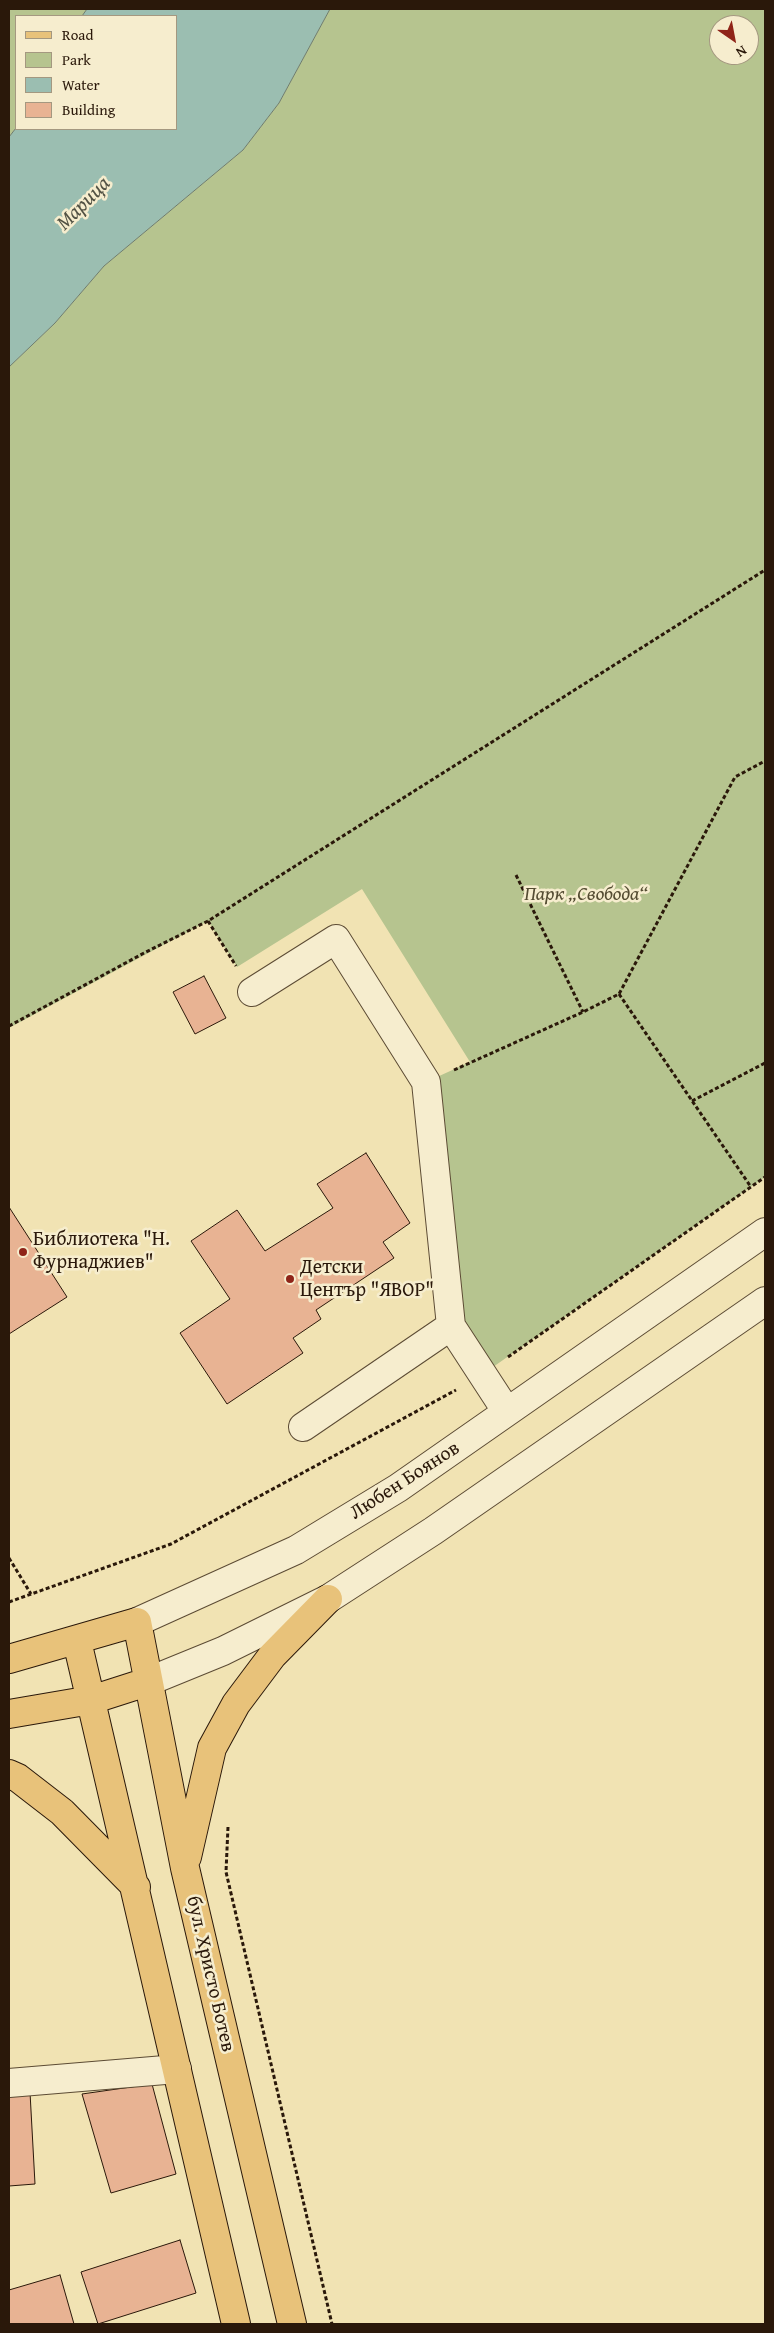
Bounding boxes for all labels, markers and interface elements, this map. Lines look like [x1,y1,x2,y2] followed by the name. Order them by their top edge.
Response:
[15,15,178,130] legend
[709,15,759,65] north arrow
[62,24,93,45] text: Road
[732,41,751,63] text: N
[62,49,91,70] text: Park
[62,74,100,95] text: Water
[62,99,115,120] text: Building
[52,172,116,236] water label: Марица
[524,883,648,907] park label: Парк „Свобода“
[33,1228,170,1275] place label: Библиотека "Н. Фурнаджиев"
[17,1246,29,1258] marker: Библиотека "Н. Фурнаджиев"
[300,1256,434,1303] place label: Детски Център "ЯВОР"
[284,1273,296,1285] marker: Детски Център "ЯВОР"
[346,1437,464,1525] street label: Любен Боянов
[180,1894,240,2054] street label: бул. Христо Ботев

